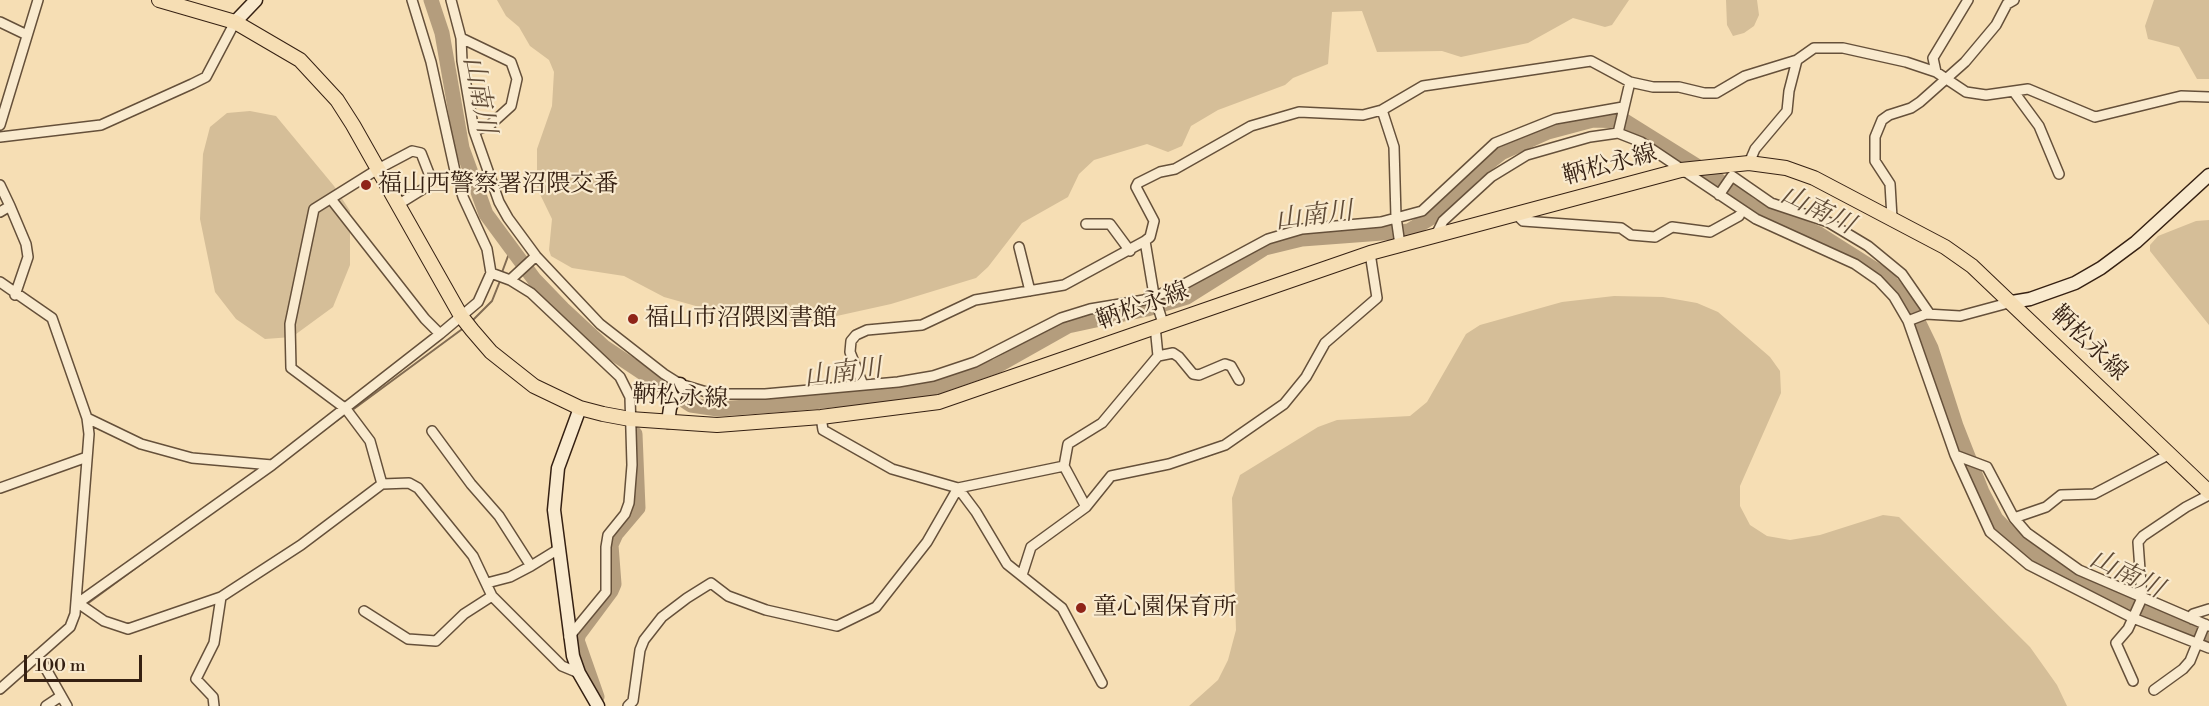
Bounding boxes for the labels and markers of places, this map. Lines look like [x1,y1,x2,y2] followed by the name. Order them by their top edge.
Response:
[378,171,618,199] place label: 福山西警察署沼隈交番
[359,178,373,192] marker: 福山西警察署沼隈交番
[645,305,837,333] place label: 福山市沼隈図書館
[626,312,640,326] marker: 福山市沼隈図書館
[1093,594,1237,622] place label: 童心園保育所
[1074,601,1088,615] marker: 童心園保育所

